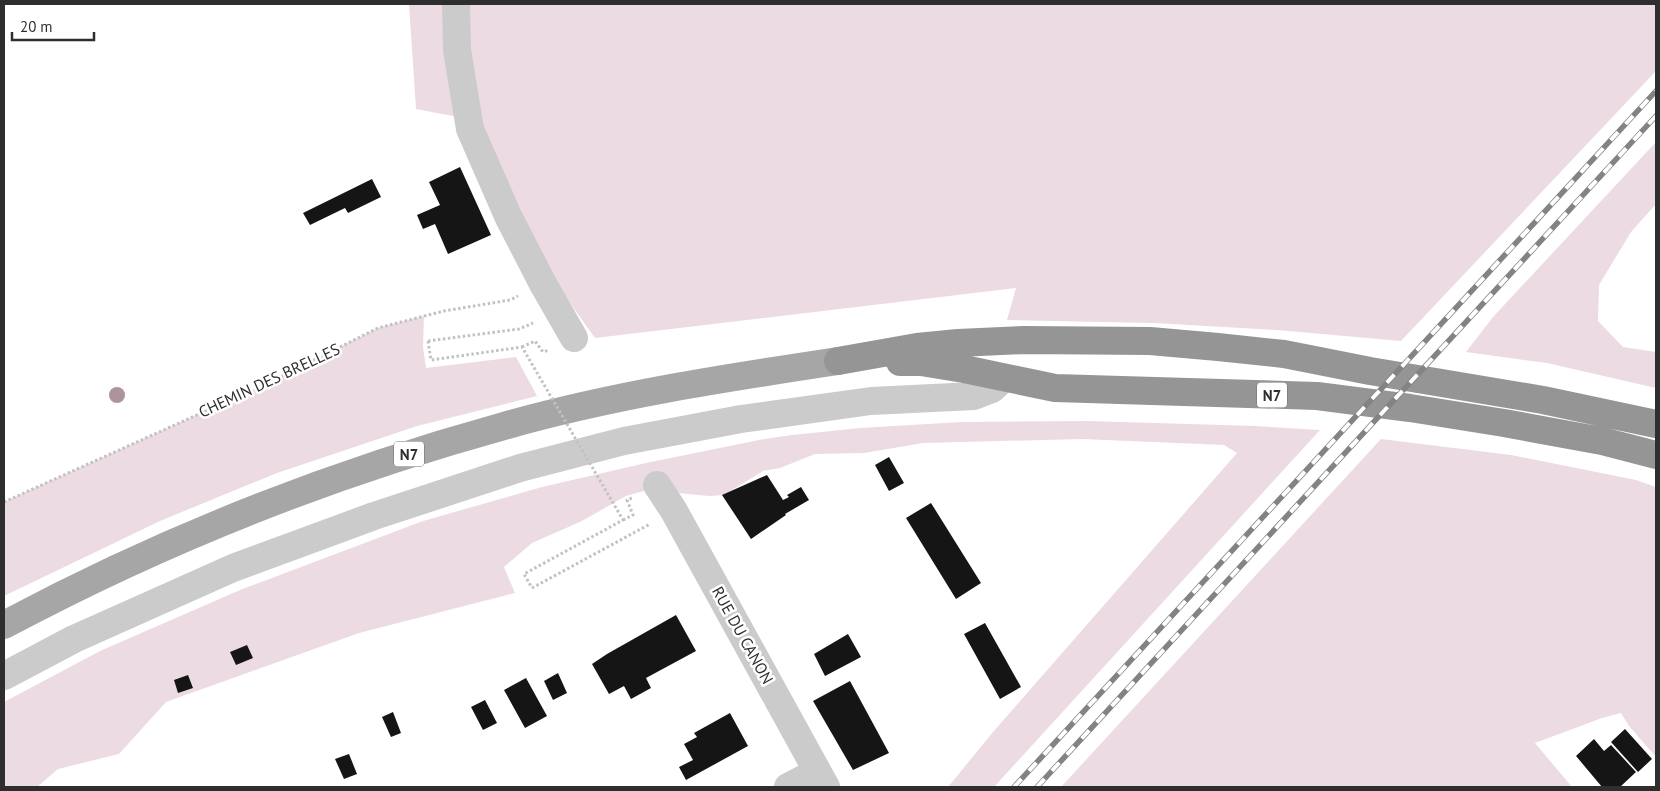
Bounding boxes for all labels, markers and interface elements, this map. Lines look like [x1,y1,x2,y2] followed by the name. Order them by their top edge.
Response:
[12,10,95,42] scale bar
[20,17,53,36] text: 20 m
[195,338,343,422] street label: CHEMIN DES BRELLES
[1257,382,1287,408] road number: N7
[394,442,424,466] road number: N7
[708,583,778,687] street label: RUE DU CANON

